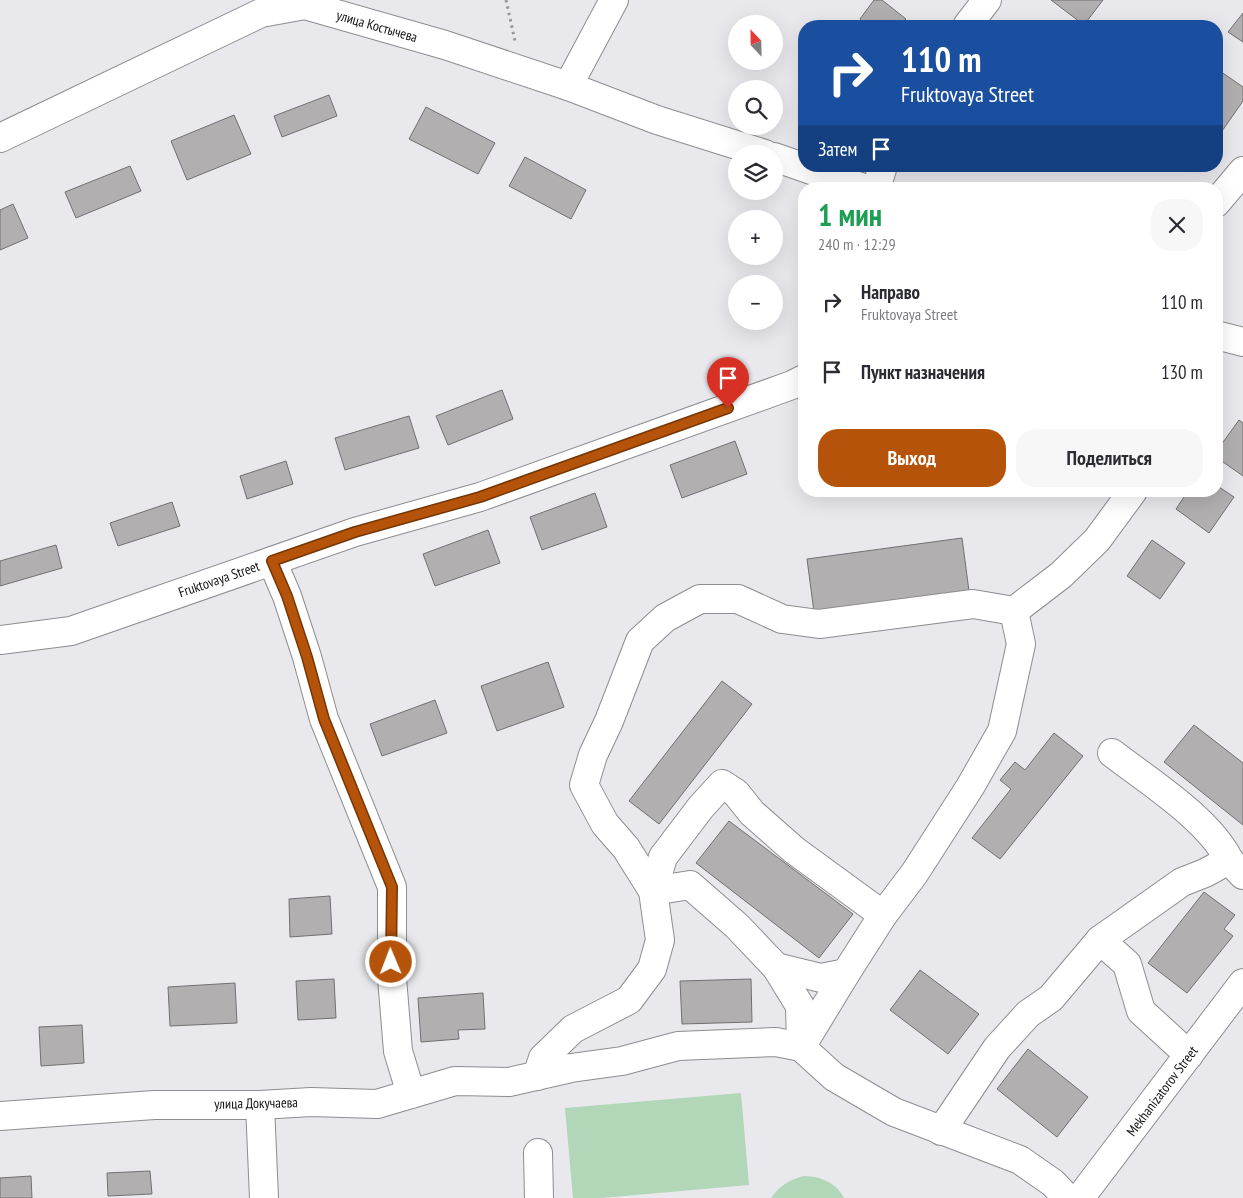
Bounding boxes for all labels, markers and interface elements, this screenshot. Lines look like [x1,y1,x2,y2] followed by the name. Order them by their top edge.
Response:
[334,6,420,46] street label: улица Костычева
[728,15,782,70] north arrow
[728,15,783,330] map controls
[901,36,982,82] text: 110 m
[818,40,883,105] icon: right
[728,80,783,135] button: search
[901,80,1034,108] text: Fruktovaya Street
[867,135,895,163] icon: arrive
[818,137,857,161] text: Затем
[728,145,783,200] button: layers
[818,195,882,234] text: 1 мин
[1151,199,1203,251] button: close
[728,210,783,265] button: +
[818,234,896,254] text: 240 m · 12:29
[728,275,783,330] button: −
[861,280,920,304] text: Направо
[818,288,846,316] icon: right
[1161,290,1203,314] text: 110 m
[861,304,958,324] text: Fruktovaya Street
[707,357,749,408] pin
[818,358,846,386] icon: arrive
[861,360,985,384] text: Пункт назначения
[1161,360,1203,384] text: 130 m
[714,364,742,392] icon: arrive
[818,429,1006,487] button: Выход
[1016,429,1203,487] button: Поделиться
[176,557,262,601] street label: Fruktovaya Street
[364,935,416,987] position arrow
[1122,1042,1202,1140] street label: Mekhanizatorov Street
[214,1093,298,1113] street label: улица Докучаева

